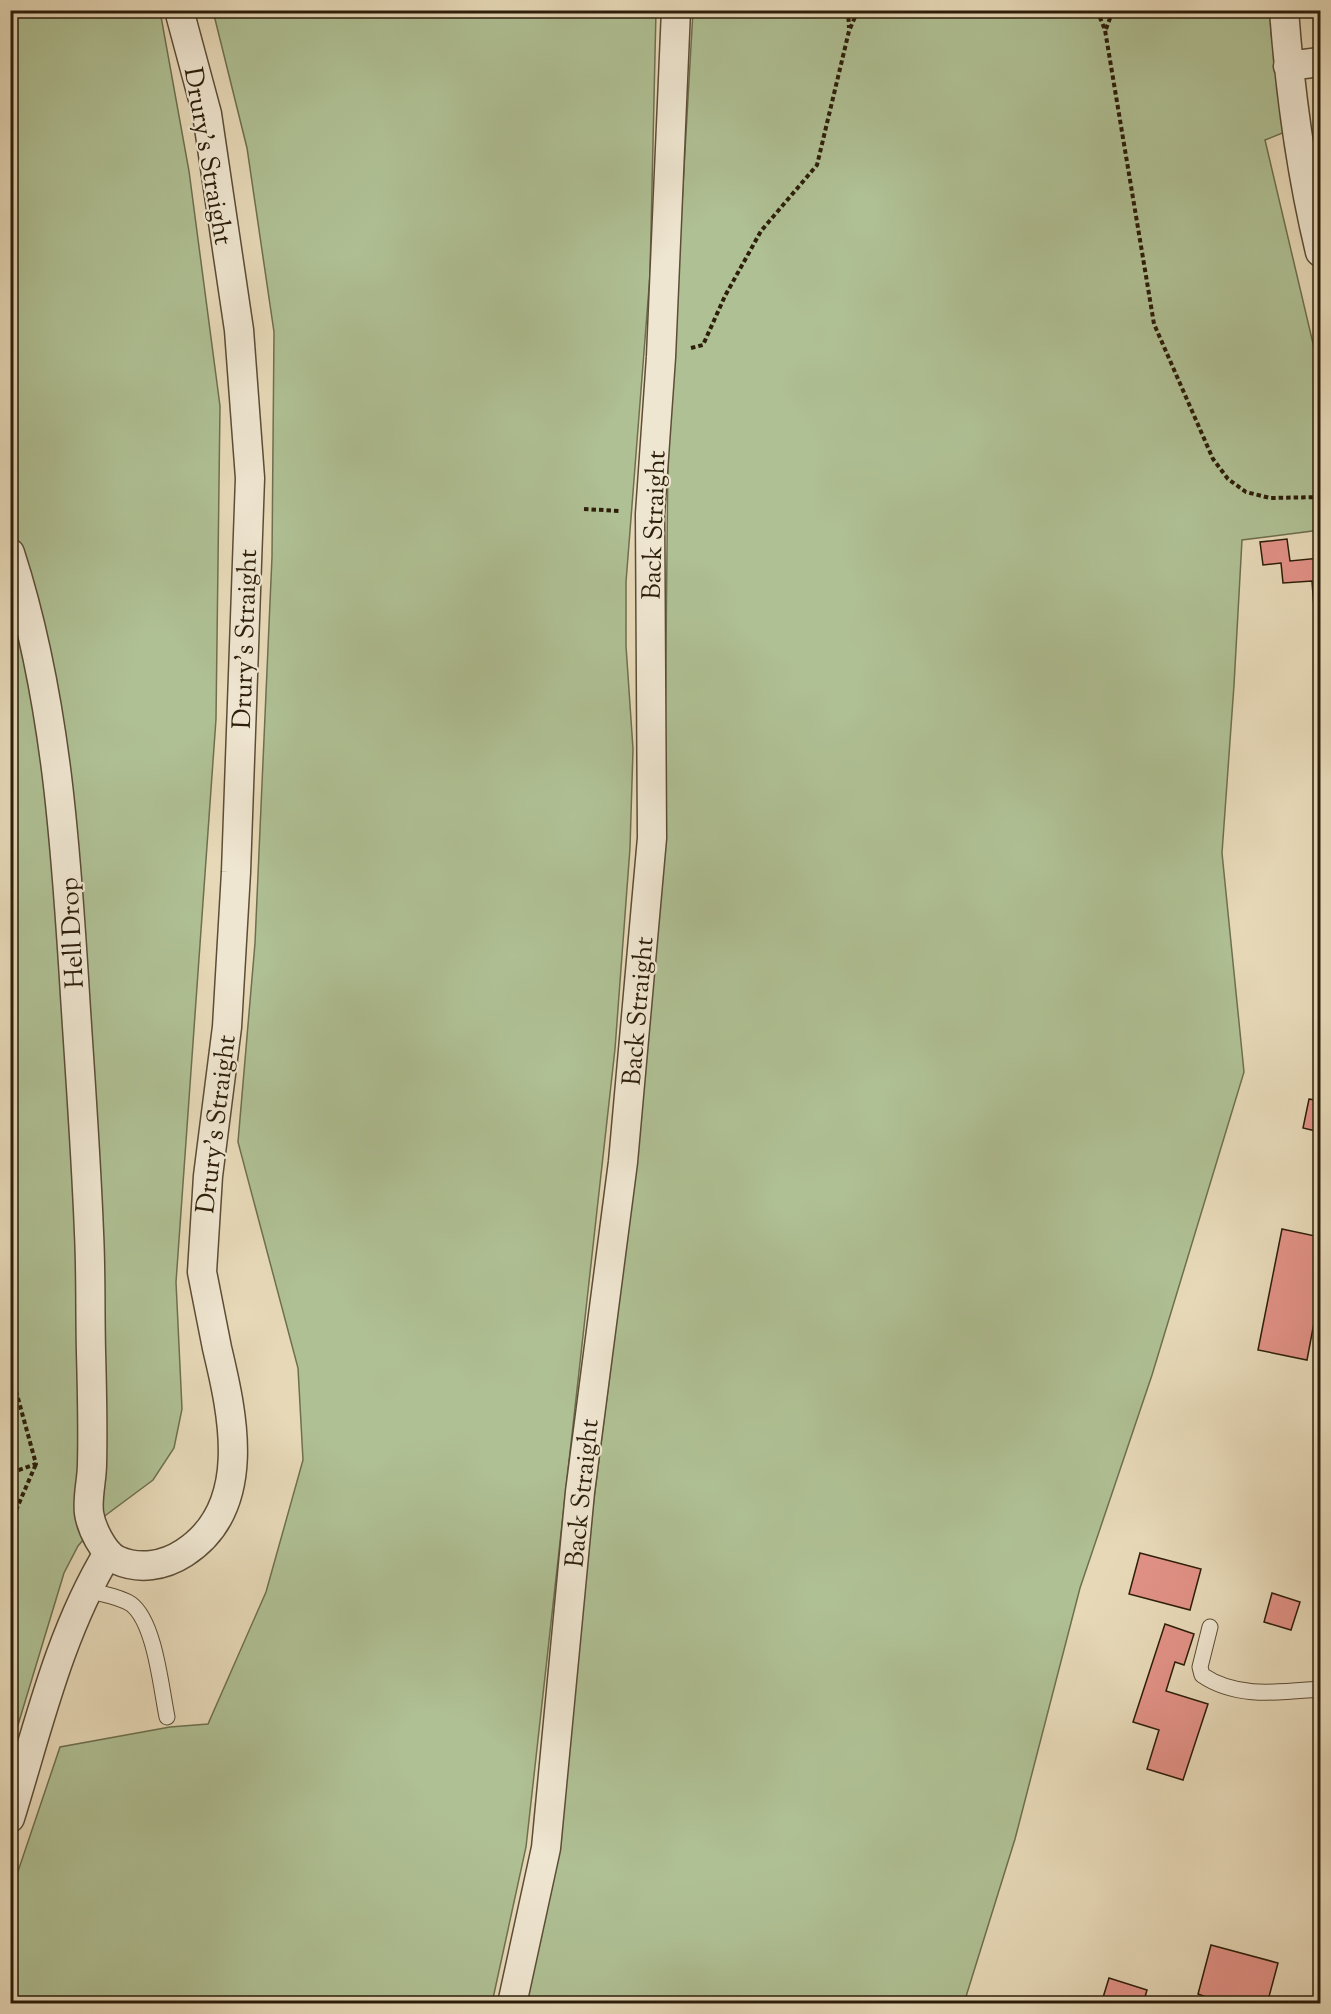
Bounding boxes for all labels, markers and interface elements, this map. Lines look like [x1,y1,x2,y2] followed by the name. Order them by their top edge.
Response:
[173,65,240,248] street label: Drury's Straight
[634,450,677,600] street label: Back Straight
[225,548,268,730] street label: Drury's Straight
[52,876,95,989] street label: Hell Drop
[615,935,664,1087] street label: Back Straight
[188,1033,247,1216] street label: Drury's Straight
[557,1417,610,1569] street label: Back Straight

